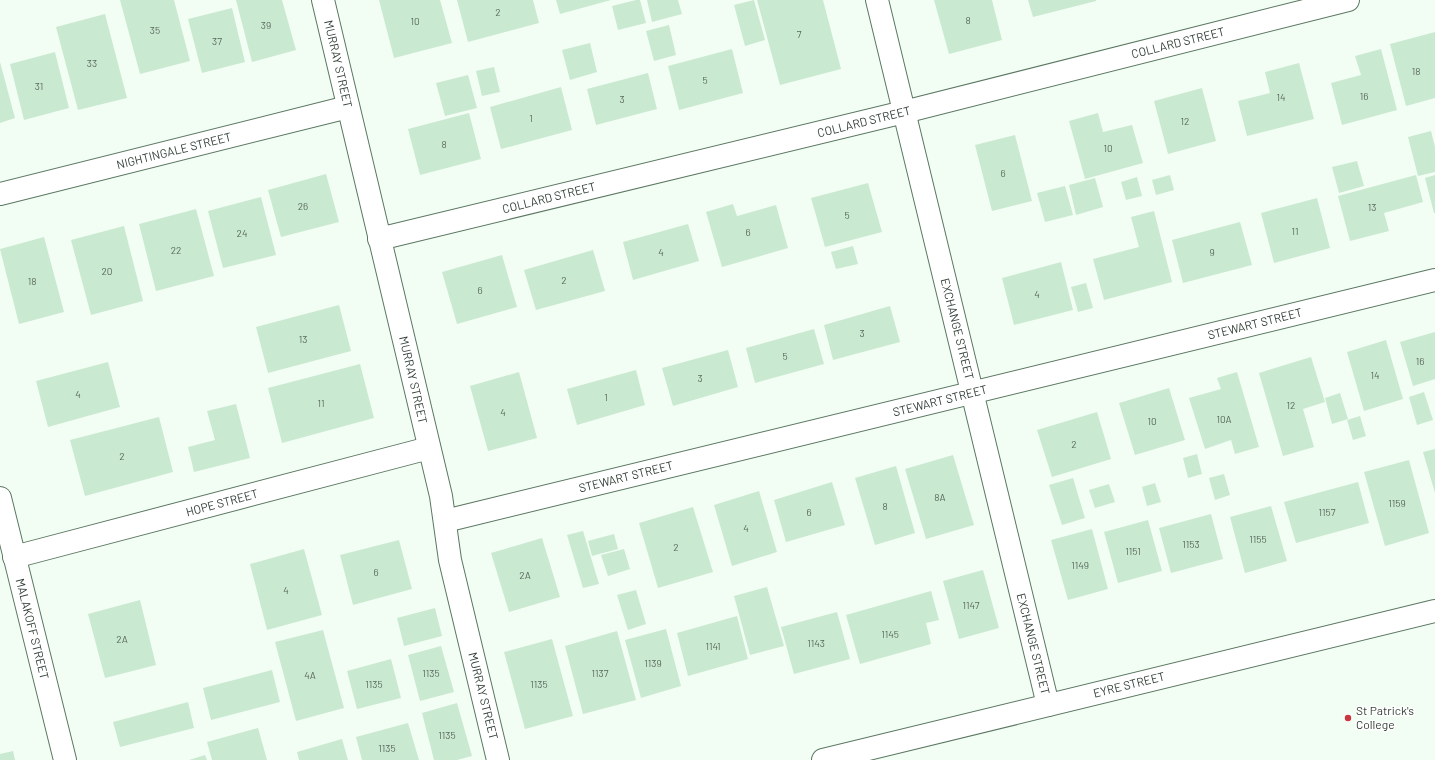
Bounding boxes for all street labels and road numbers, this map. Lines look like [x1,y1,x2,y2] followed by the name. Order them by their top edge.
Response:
[322,19,356,109] street label: MURRAY STREET
[1130,24,1226,60] street label: COLLARD STREET
[816,103,912,139] street label: COLLARD STREET
[115,129,233,171] street label: NIGHTINGALE STREET
[501,179,597,215] street label: COLLARD STREET
[939,277,977,381] street label: EXCHANGE STREET
[1206,305,1303,342] street label: STEWART STREET
[397,335,431,425] street label: MURRAY STREET
[891,382,988,419] street label: STEWART STREET
[577,458,674,495] street label: STEWART STREET
[184,486,260,518] street label: HOPE STREET
[14,577,52,681] street label: MALAKOFF STREET
[1015,592,1053,696] street label: EXCHANGE STREET
[466,651,502,741] street label: MURRAY STREET
[1091,668,1166,700] street label: EYRE STREET

